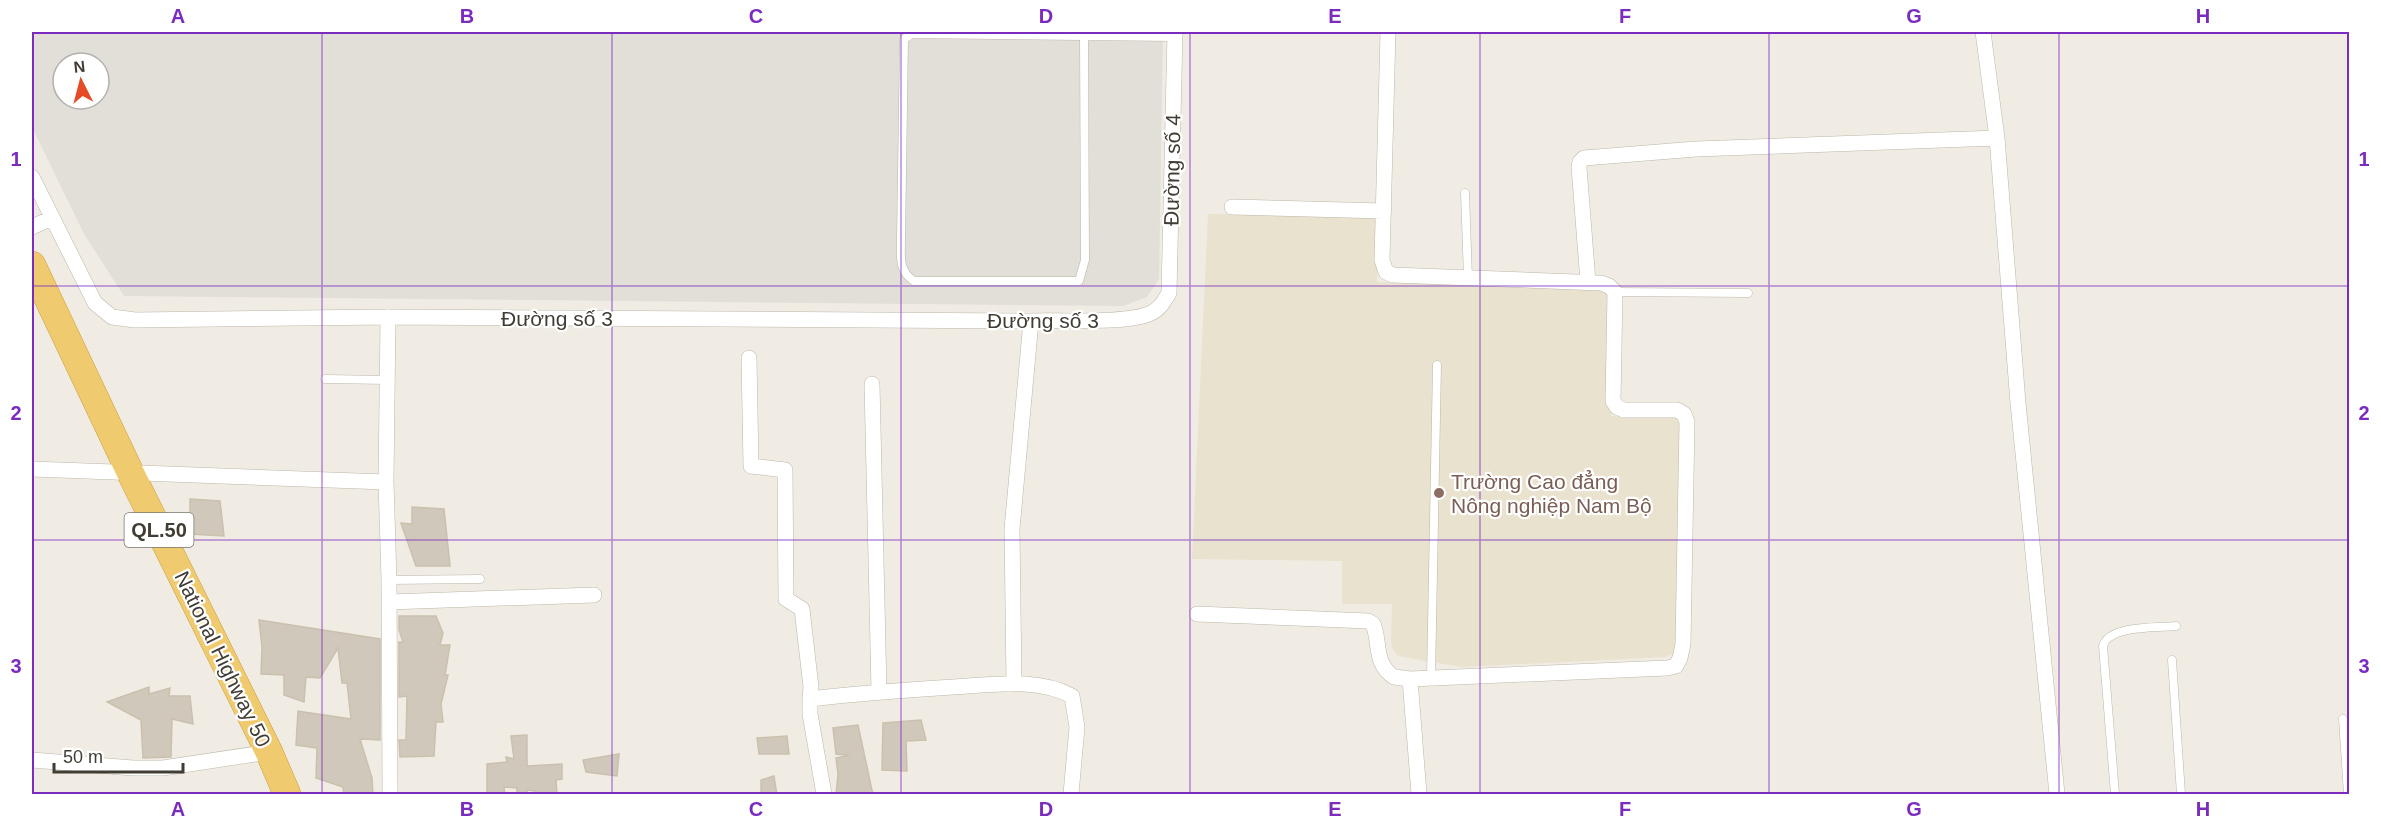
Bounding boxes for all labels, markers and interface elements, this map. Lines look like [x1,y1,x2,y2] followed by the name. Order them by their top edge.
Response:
[171,5,185,27] text: A
[460,5,474,27] text: B
[749,5,763,27] text: C
[1039,5,1053,27] text: D
[1328,5,1342,27] text: E
[1619,5,1631,27] text: F
[1906,5,1922,27] text: G
[2196,5,2210,27] text: H
[51,51,111,111] north arrow
[73,58,86,76] text: N
[1160,114,1184,226] street label: Đường số 4
[10,148,22,170] text: 1
[2358,148,2370,170] text: 1
[501,307,613,330] street label: Đường số 3
[987,309,1099,332] street label: Đường số 3
[10,402,22,424] text: 2
[2358,402,2370,424] text: 2
[1451,470,1652,517] place label: Trường Cao đẳng Nông nghiệp Nam Bộ
[1432,486,1446,500] marker: Trường Cao đẳng Nông nghiệp Nam Bộ
[124,513,194,547] road number: QL.50
[170,567,276,751] street label: National Highway 50
[10,655,22,677] text: 3
[2358,655,2370,677] text: 3
[54,736,183,774] scale bar
[63,747,103,767] text: 50 m
[171,798,185,820] text: A
[460,798,474,820] text: B
[749,798,763,820] text: C
[1039,798,1053,820] text: D
[1328,798,1342,820] text: E
[1619,798,1631,820] text: F
[1906,798,1922,820] text: G
[2196,798,2210,820] text: H

